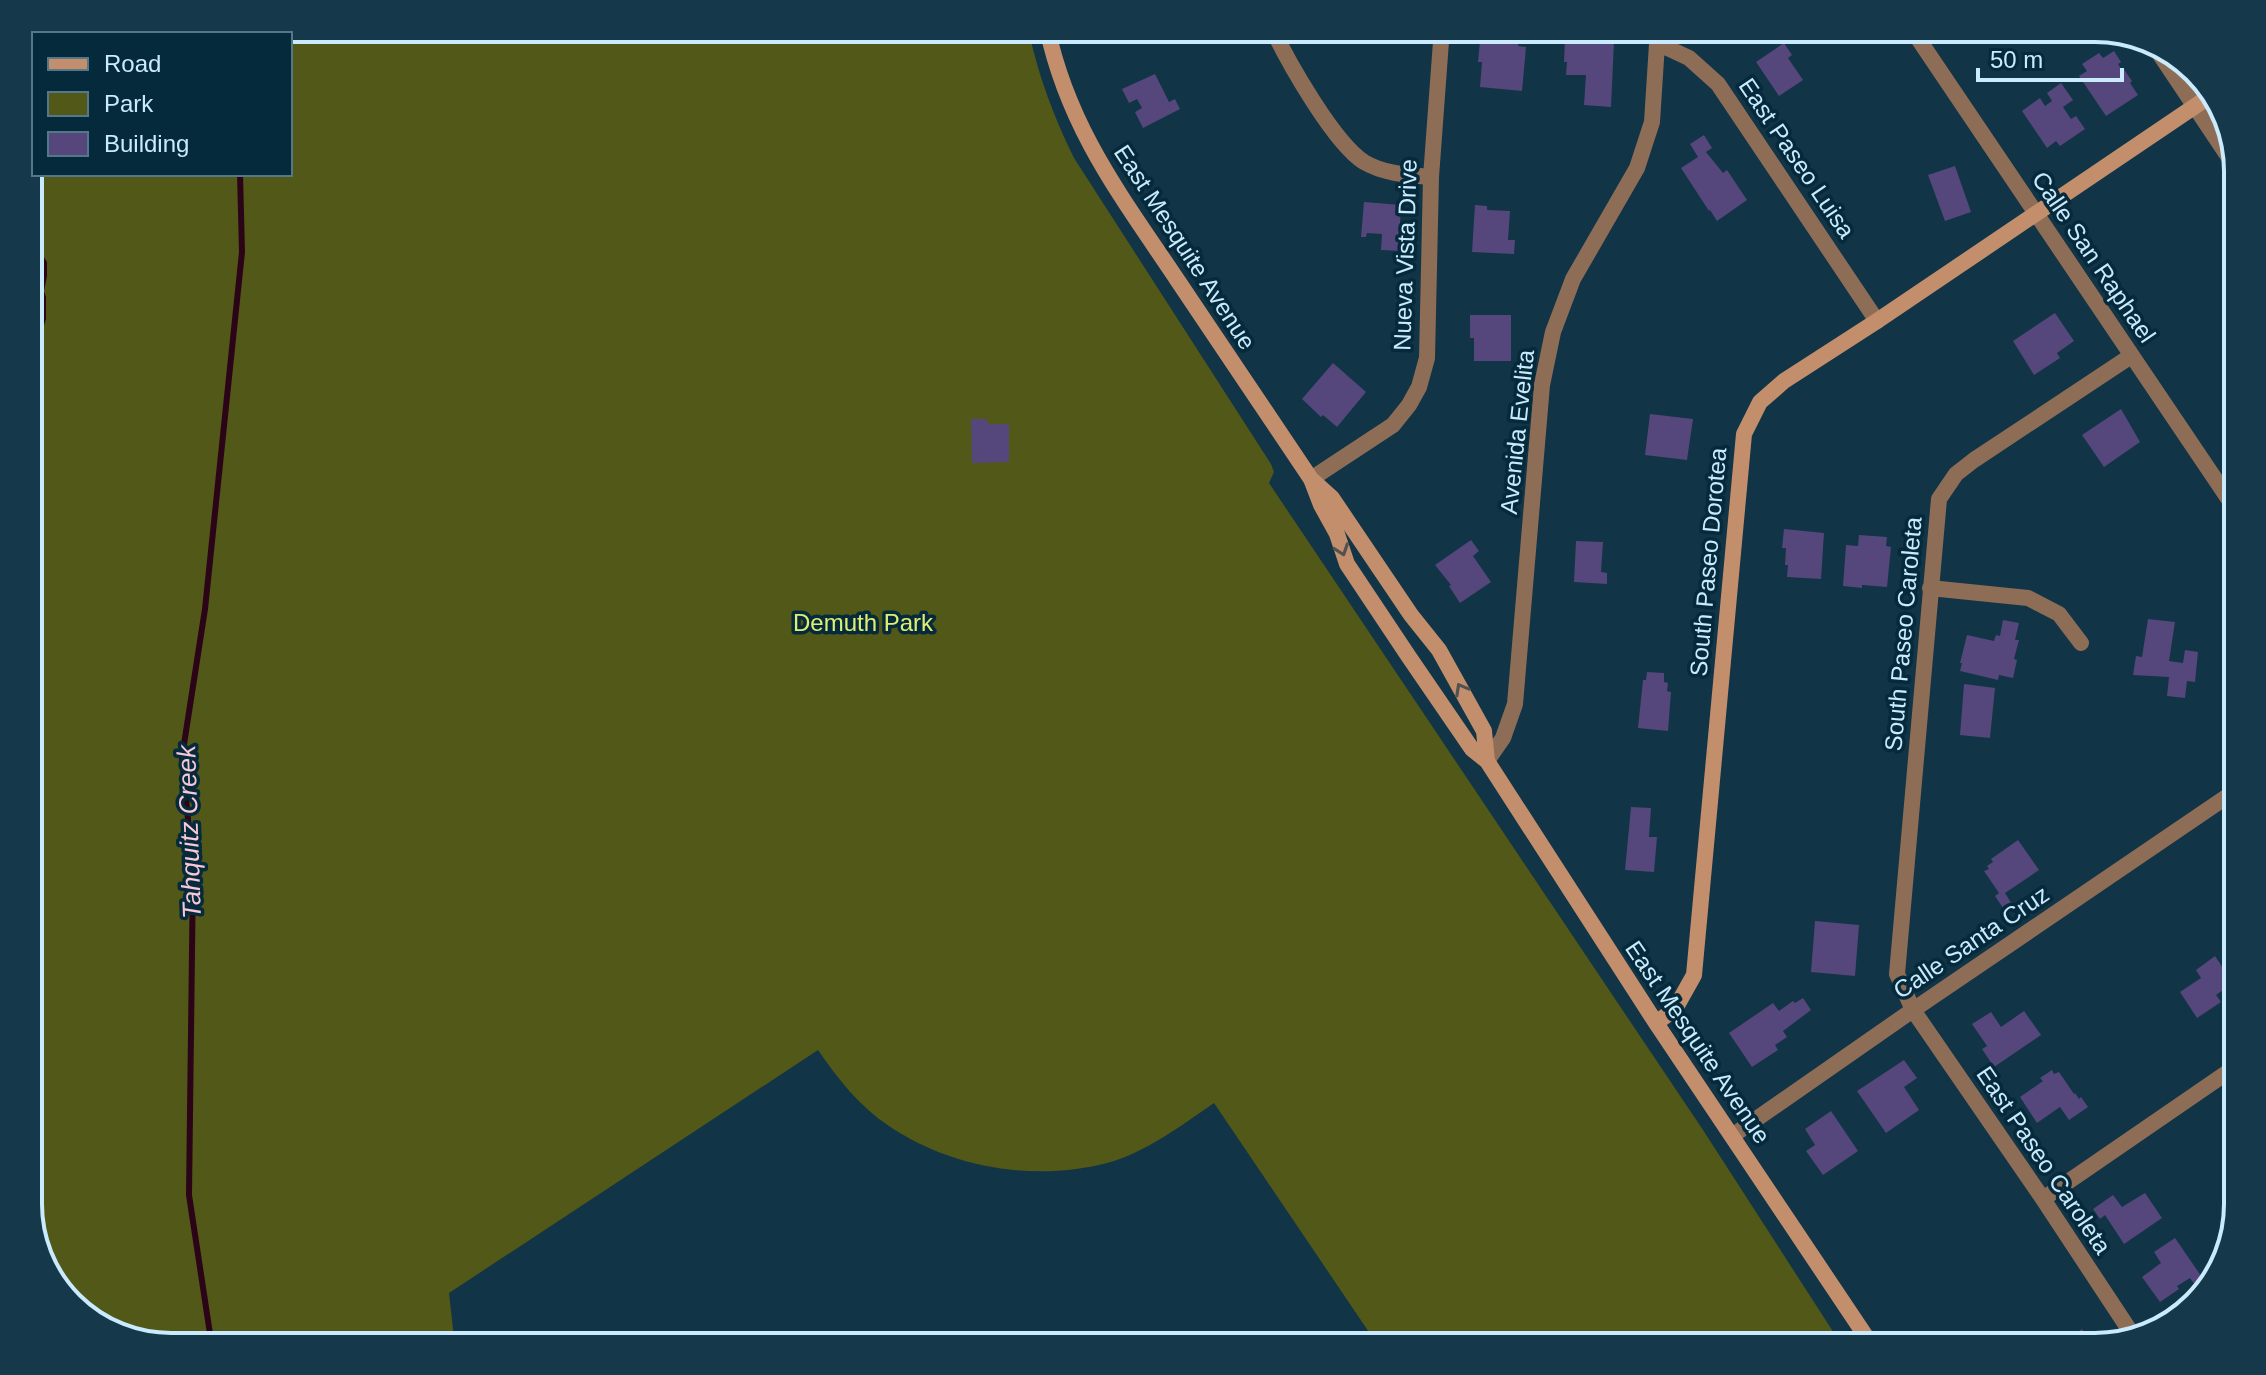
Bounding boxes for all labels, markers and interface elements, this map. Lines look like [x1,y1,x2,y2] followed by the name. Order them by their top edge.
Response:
[32,32,292,176] legend
[1978,32,2122,82] scale bar
[1990,46,2043,73] text: 50 m
[104,50,161,77] text: Road
[1734,73,1861,244] street label: East Paseo Luisa
[104,90,154,117] text: Park
[104,130,189,157] text: Building
[1109,140,1261,354] street label: East Mesquite Avenue
[1388,159,1422,351] street label: Nueva Vista Drive
[2027,166,2161,348] street label: Calle San Raphael
[1495,348,1539,515] street label: Avenida Evelita
[1685,446,1732,677] street label: South Paseo Dorotea
[1879,515,1927,752] street label: South Paseo Caroleta
[1333,542,1349,556] one-way arrow
[793,609,934,636] park label: Demuth Park
[1455,683,1470,697] one-way arrow
[171,743,207,919] water label: Tahquitz Creek
[1888,880,2054,1004] street label: Calle Santa Cruz
[1620,936,1776,1148] street label: East Mesquite Avenue
[1971,1061,2117,1259] street label: East Paseo Caroleta

